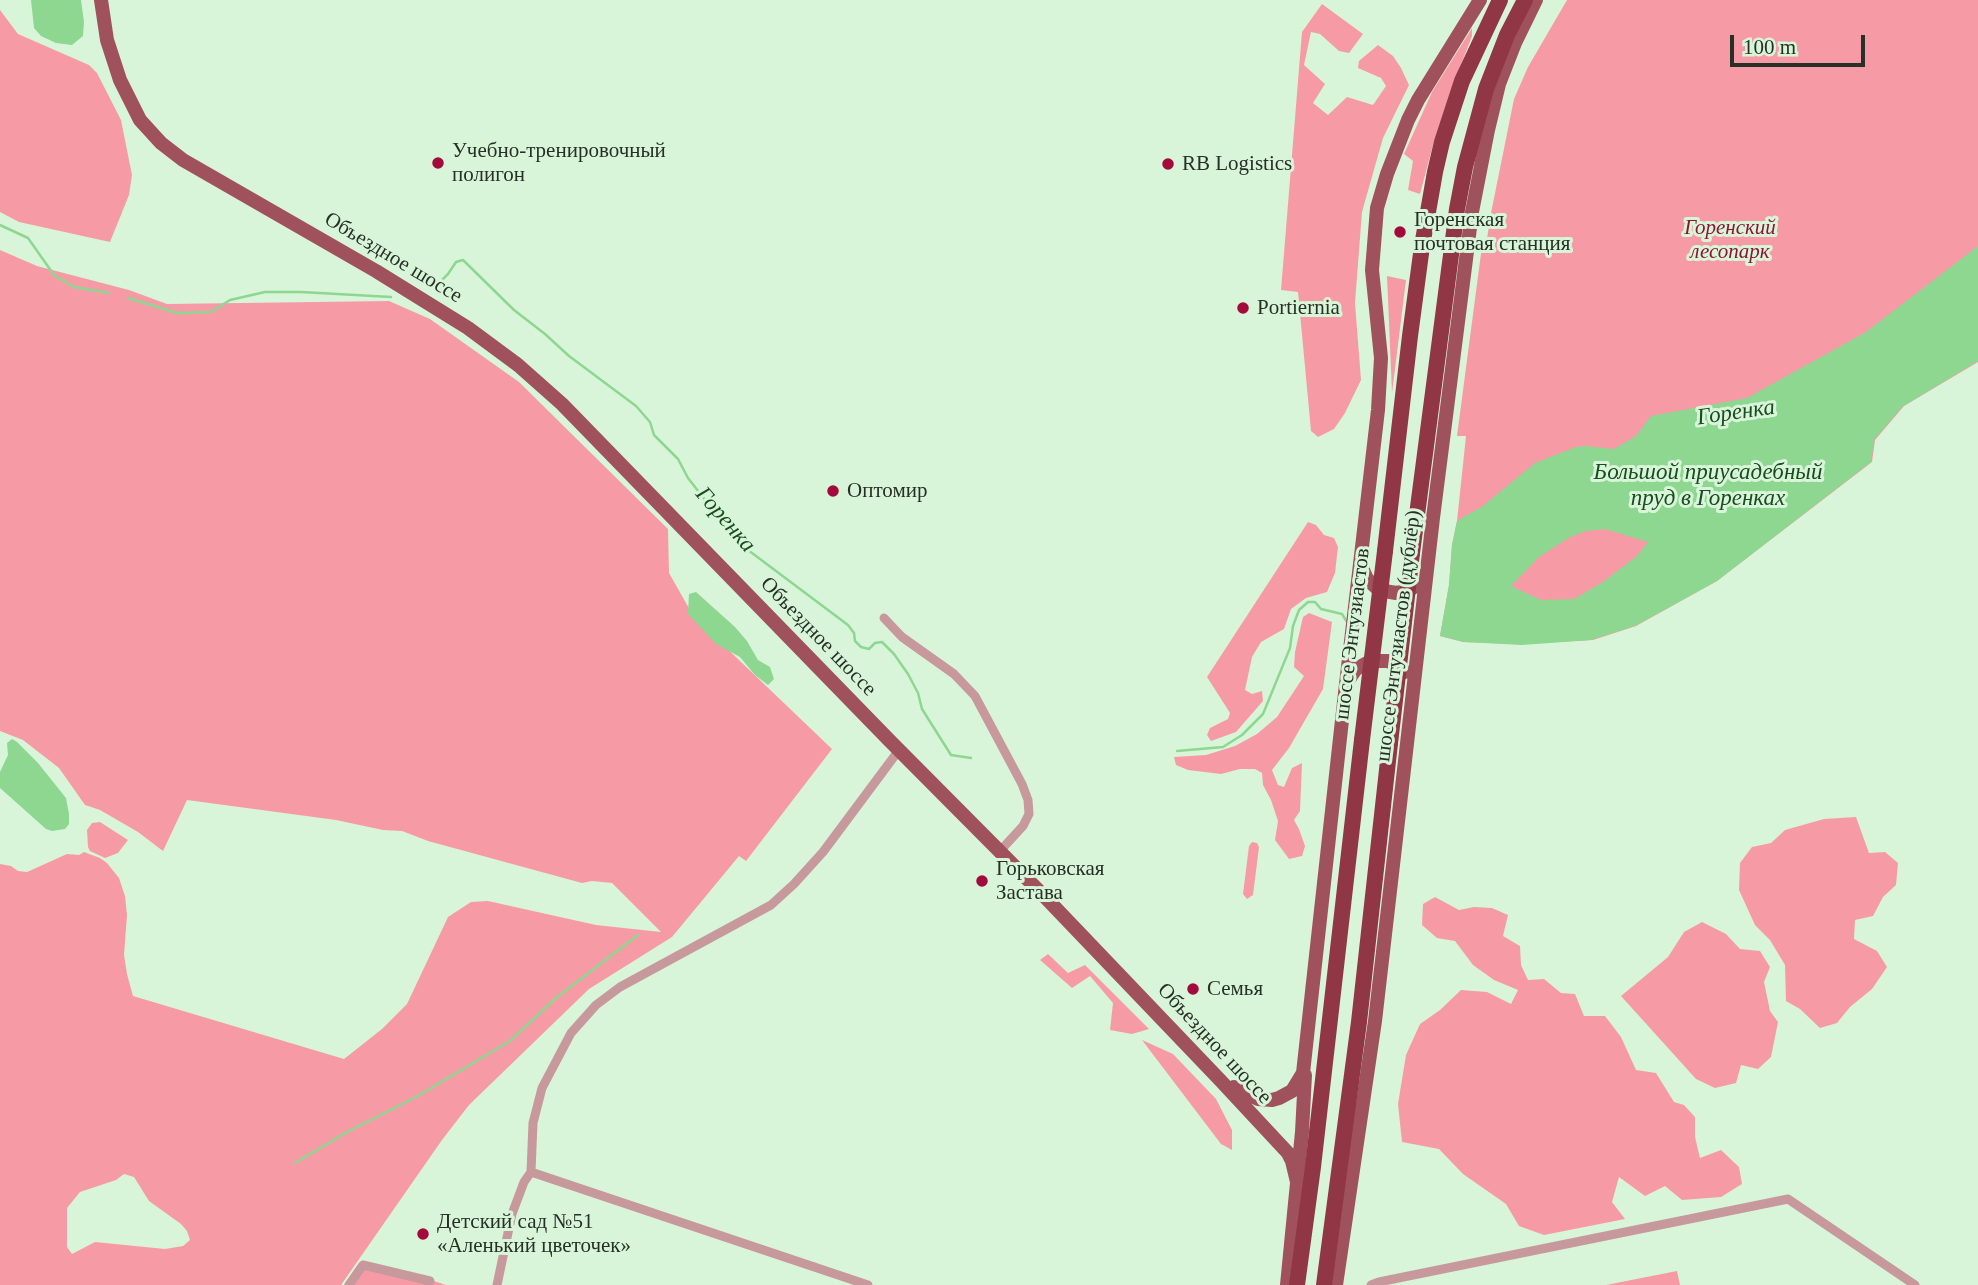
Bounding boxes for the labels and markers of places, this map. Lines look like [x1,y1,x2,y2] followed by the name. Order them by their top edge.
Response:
[452,138,666,188] place label: Учебно-тренировочный полигон
[1182,151,1292,177] place label: RB Logistics
[430,155,446,171] marker: Учебно-тренировочный полигон
[1160,156,1176,172] marker: RB Logistics
[1414,207,1570,257] place label: Горенская почтовая станция
[1392,224,1408,240] marker: Горенская почтовая станция
[1257,295,1340,321] place label: Portiernia
[1235,300,1251,316] marker: Portiernia
[847,478,927,504] place label: Оптомир
[825,483,841,499] marker: Оптомир
[996,856,1104,906] place label: Горьковская Застава
[974,873,990,889] marker: Горьковская Застава
[1207,976,1263,1002] place label: Семья
[1185,981,1201,997] marker: Семья
[437,1209,631,1259] place label: Детский сад №51 «Аленький цветочек»
[415,1226,431,1242] marker: Детский сад №51 «Аленький цветочек»

